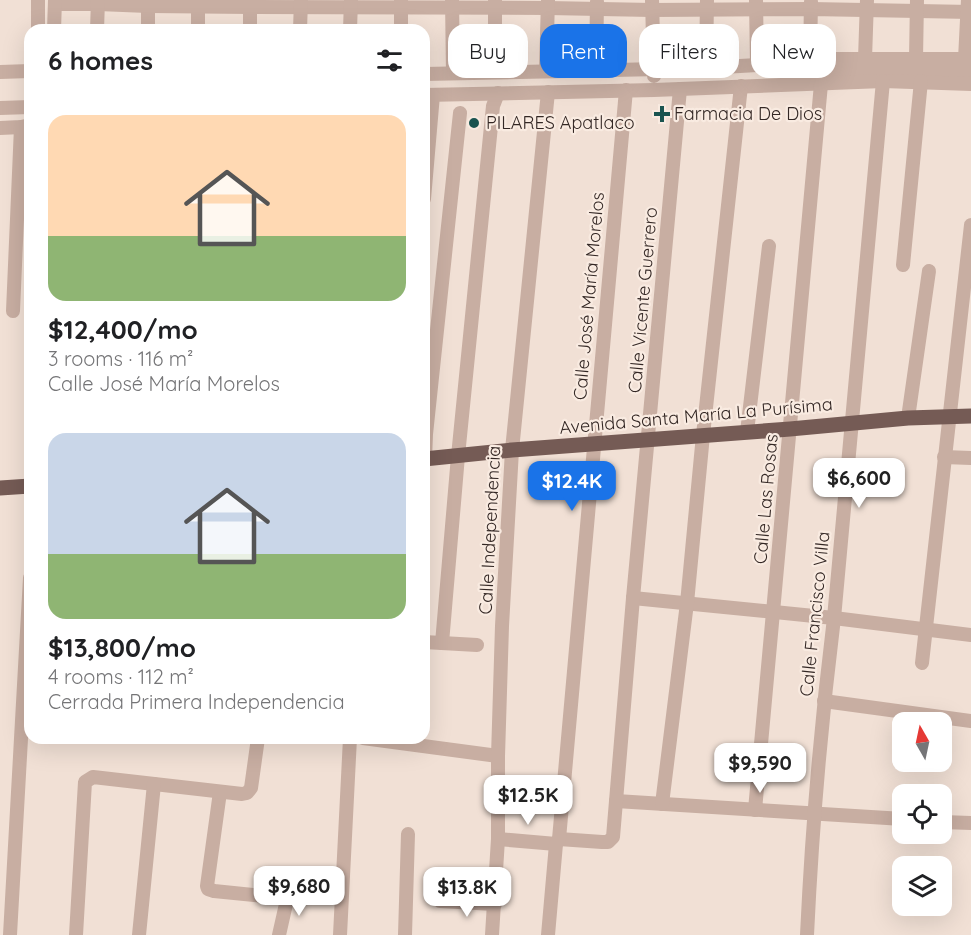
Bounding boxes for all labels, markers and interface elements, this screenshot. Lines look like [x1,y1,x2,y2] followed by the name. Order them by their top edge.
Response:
[448,24,528,78] chip: Buy
[540,24,627,78] chip: Rent
[639,24,739,78] chip: Filters
[751,24,836,78] chip: New
[48,44,153,77] text: 6 homes
[373,44,406,77] icon: filters
[674,102,822,125] place label: Farmacia De Dios
[655,107,669,121] marker: Farmacia De Dios
[486,111,635,134] place label: PILARES Apatlaco
[467,116,481,130] marker: PILARES Apatlaco
[173,154,281,262] icon: home
[568,191,609,401] street label: Calle José María Morelos
[623,206,662,394] street label: Calle Vicente Guerrero
[48,313,198,346] text: $12,400/mo
[48,346,193,371] text: 3 rooms · 116 m²
[48,371,280,396] text: Calle José María Morelos
[558,392,834,439] street label: Avenida Santa María La Purísima
[748,433,783,565] street label: Calle Las Rosas
[474,445,505,615] street label: Calle Independencia
[810,458,908,509] pin: $6,600
[523,461,621,512] pin: $12.4K
[827,465,891,490] text: $6,600
[542,468,602,493] text: $12.4K
[173,472,281,580] icon: home
[794,530,835,698] street label: Calle Francisco Villa
[48,631,196,664] text: $13,800/mo
[48,664,194,689] text: 4 rooms · 112 m²
[48,689,345,714] text: Cerrada Primera Independencia
[892,712,952,772] north arrow
[892,712,952,916] map controls
[711,743,809,794] pin: $9,590
[728,750,792,775] text: $9,590
[479,775,577,826] pin: $12.5K
[498,782,558,807] text: $12.5K
[892,784,952,844] button: locate
[892,856,952,916] button: layers
[250,866,348,917] pin: $9,680
[418,867,516,918] pin: $13.8K
[268,873,330,898] text: $9,680
[437,874,497,899] text: $13.8K

